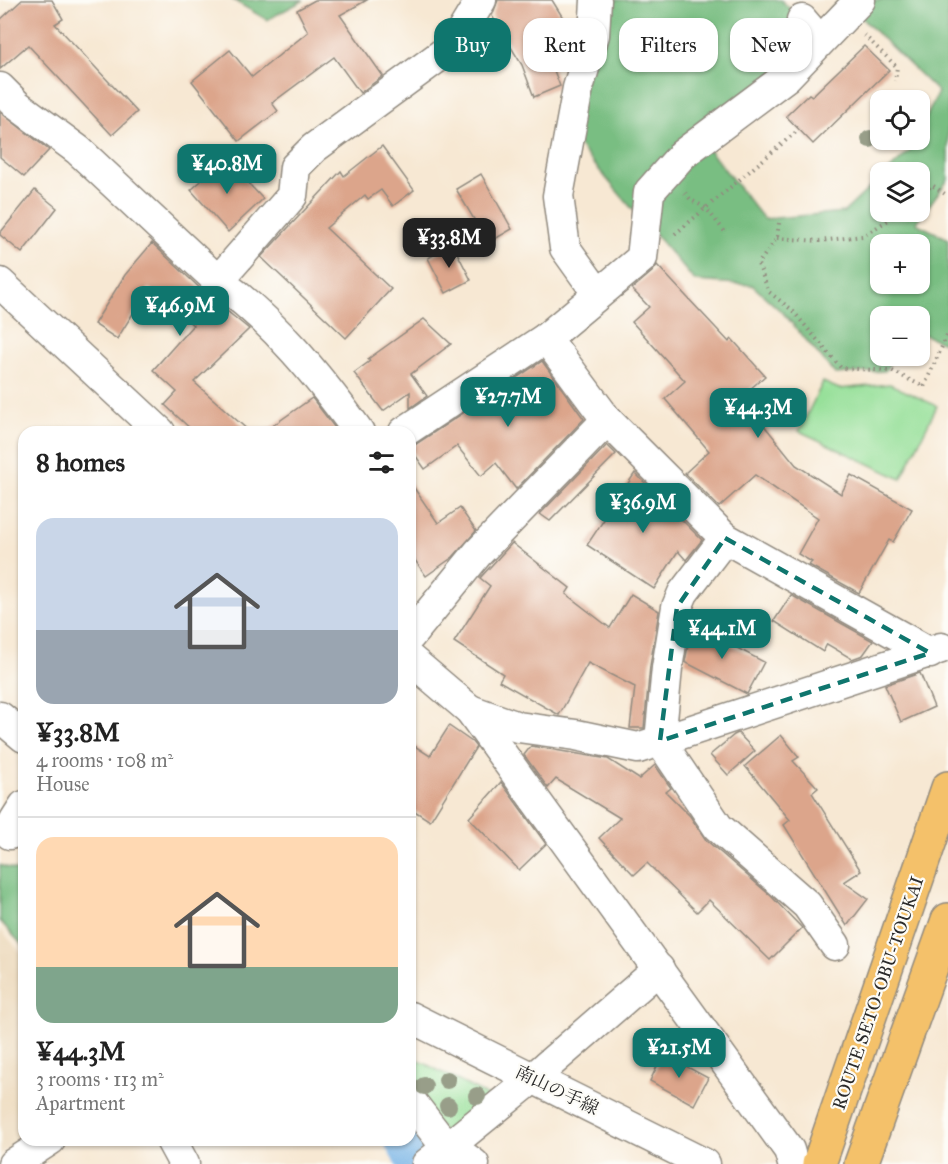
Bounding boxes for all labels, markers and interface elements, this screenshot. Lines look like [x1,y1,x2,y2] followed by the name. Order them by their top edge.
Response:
[434,18,511,72] chip: Buy
[523,18,607,72] chip: Rent
[619,18,718,72] chip: Filters
[730,18,812,72] chip: New
[870,90,930,366] map controls
[870,90,930,150] button: locate
[178,144,276,195] pin: ¥40.8M
[191,151,263,175] text: ¥40.8M
[870,162,930,222] button: layers
[400,218,498,269] pin: ¥33.8M
[417,225,481,249] text: ¥33.8M
[870,234,930,294] button: +
[131,286,229,337] pin: ¥46.9M
[145,293,215,317] text: ¥46.9M
[870,306,930,366] button: −
[459,377,557,428] pin: ¥27.7M
[474,384,542,408] text: ¥27.7M
[709,388,807,439] pin: ¥44.3M
[724,395,792,419] text: ¥44.3M
[36,446,125,478] text: 8 homes
[365,446,398,479] icon: filters
[594,483,692,534] pin: ¥36.9M
[610,490,676,514] text: ¥36.9M
[163,557,271,665] icon: home
[673,609,771,660] pin: ¥44.1M
[688,616,756,640] text: ¥44.1M
[36,716,120,748] text: ¥33.8M
[36,748,173,772] text: 4 rooms · 108 m²
[36,772,90,796] text: House
[828,873,928,1113] street label: ROUTE SETO-OBU-TOUKAI
[163,876,271,984] icon: home
[630,1028,728,1079] pin: ¥21.5M
[36,1035,125,1067] text: ¥44.3M
[647,1035,711,1059] text: ¥21.5M
[512,1060,602,1120] street label: 南山の手線
[36,1067,164,1091] text: 3 rooms · 113 m²
[36,1091,125,1115] text: Apartment

